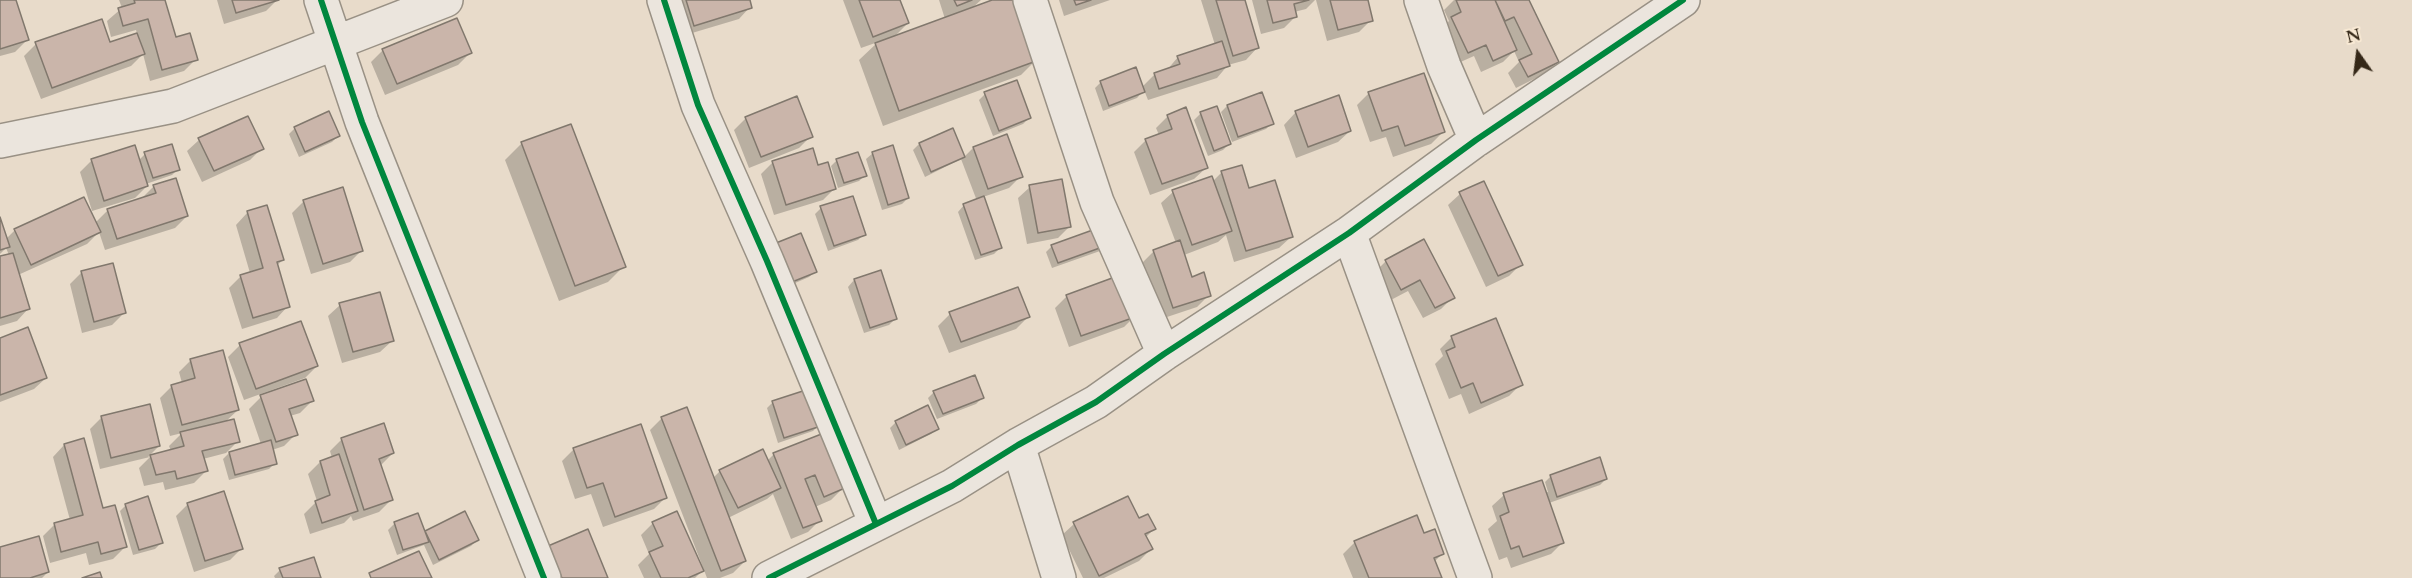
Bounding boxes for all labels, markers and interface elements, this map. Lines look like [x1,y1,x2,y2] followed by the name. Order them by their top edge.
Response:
[2328,24,2388,84] north arrow
[2344,24,2363,49] text: N

